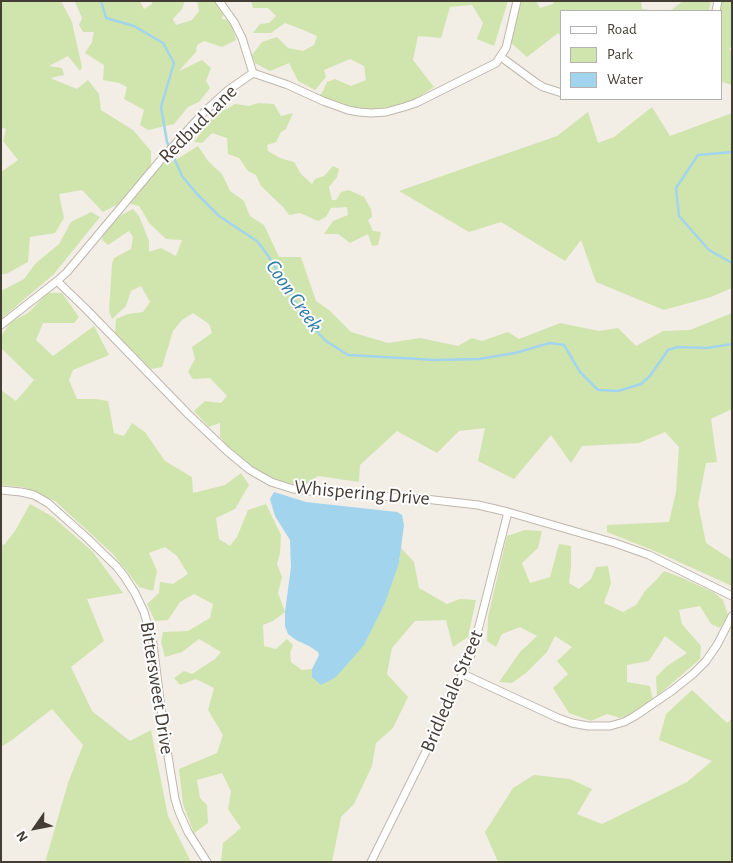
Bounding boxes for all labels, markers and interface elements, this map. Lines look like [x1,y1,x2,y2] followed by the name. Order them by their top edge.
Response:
[560,10,723,100] legend
[607,22,637,37] text: Road
[607,47,633,62] text: Park
[607,72,643,87] text: Water
[154,80,242,168] street label: Redbud Lane
[260,255,328,337] water label: Coon Creek
[293,475,431,511] street label: Whispering Drive
[135,620,179,756] street label: Bittersweet Drive
[415,626,489,756] street label: Bridledale Street
[10,803,60,853] north arrow
[14,828,31,844] text: N

